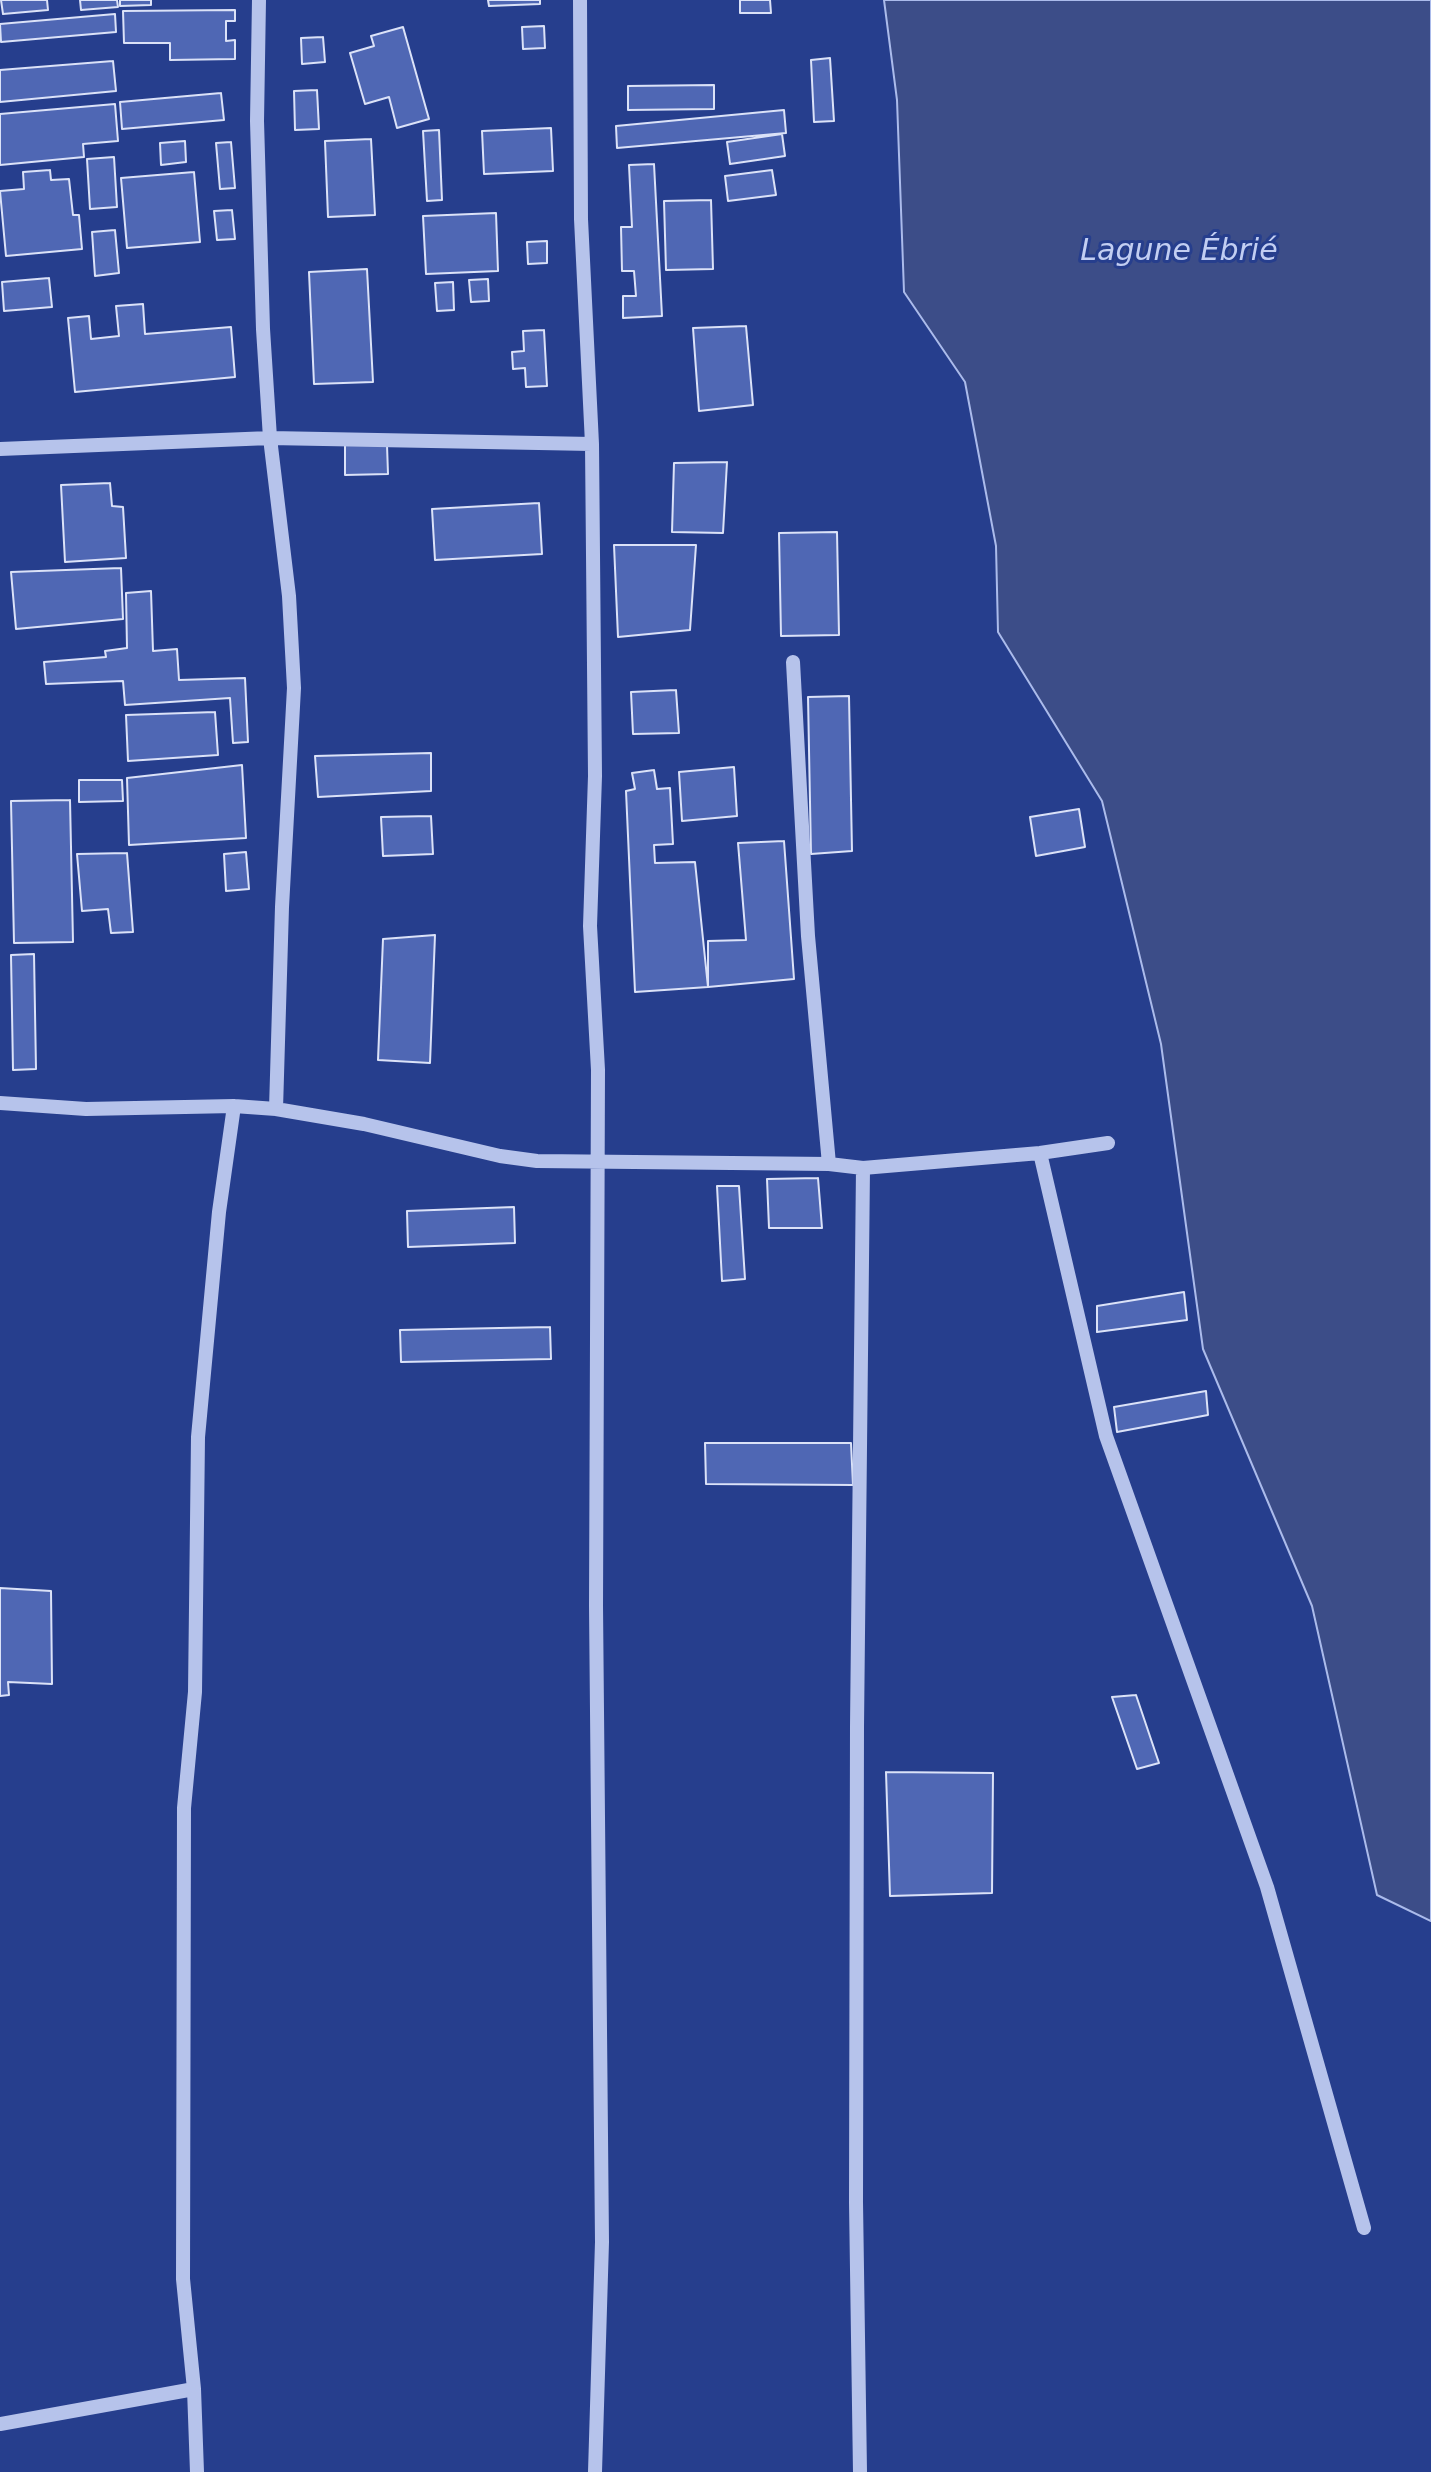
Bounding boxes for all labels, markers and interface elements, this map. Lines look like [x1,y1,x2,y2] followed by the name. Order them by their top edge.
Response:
[1080,234,1278,270] water label: Lagune Ébrié

